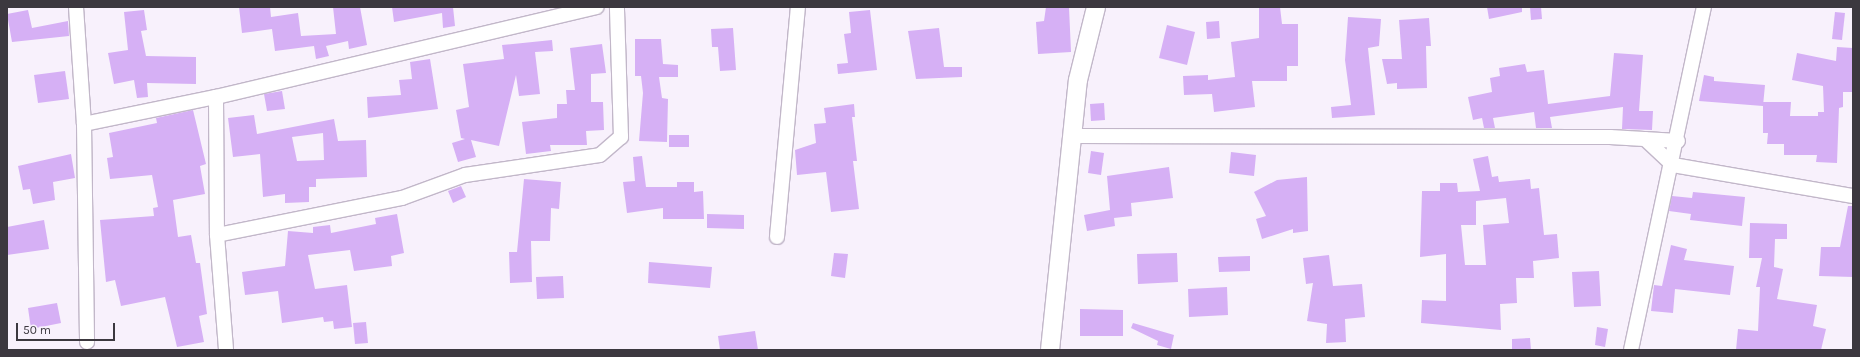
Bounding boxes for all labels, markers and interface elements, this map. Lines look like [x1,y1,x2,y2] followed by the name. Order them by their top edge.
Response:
[18,315,117,341] scale bar
[23,323,51,337] text: 50 m

